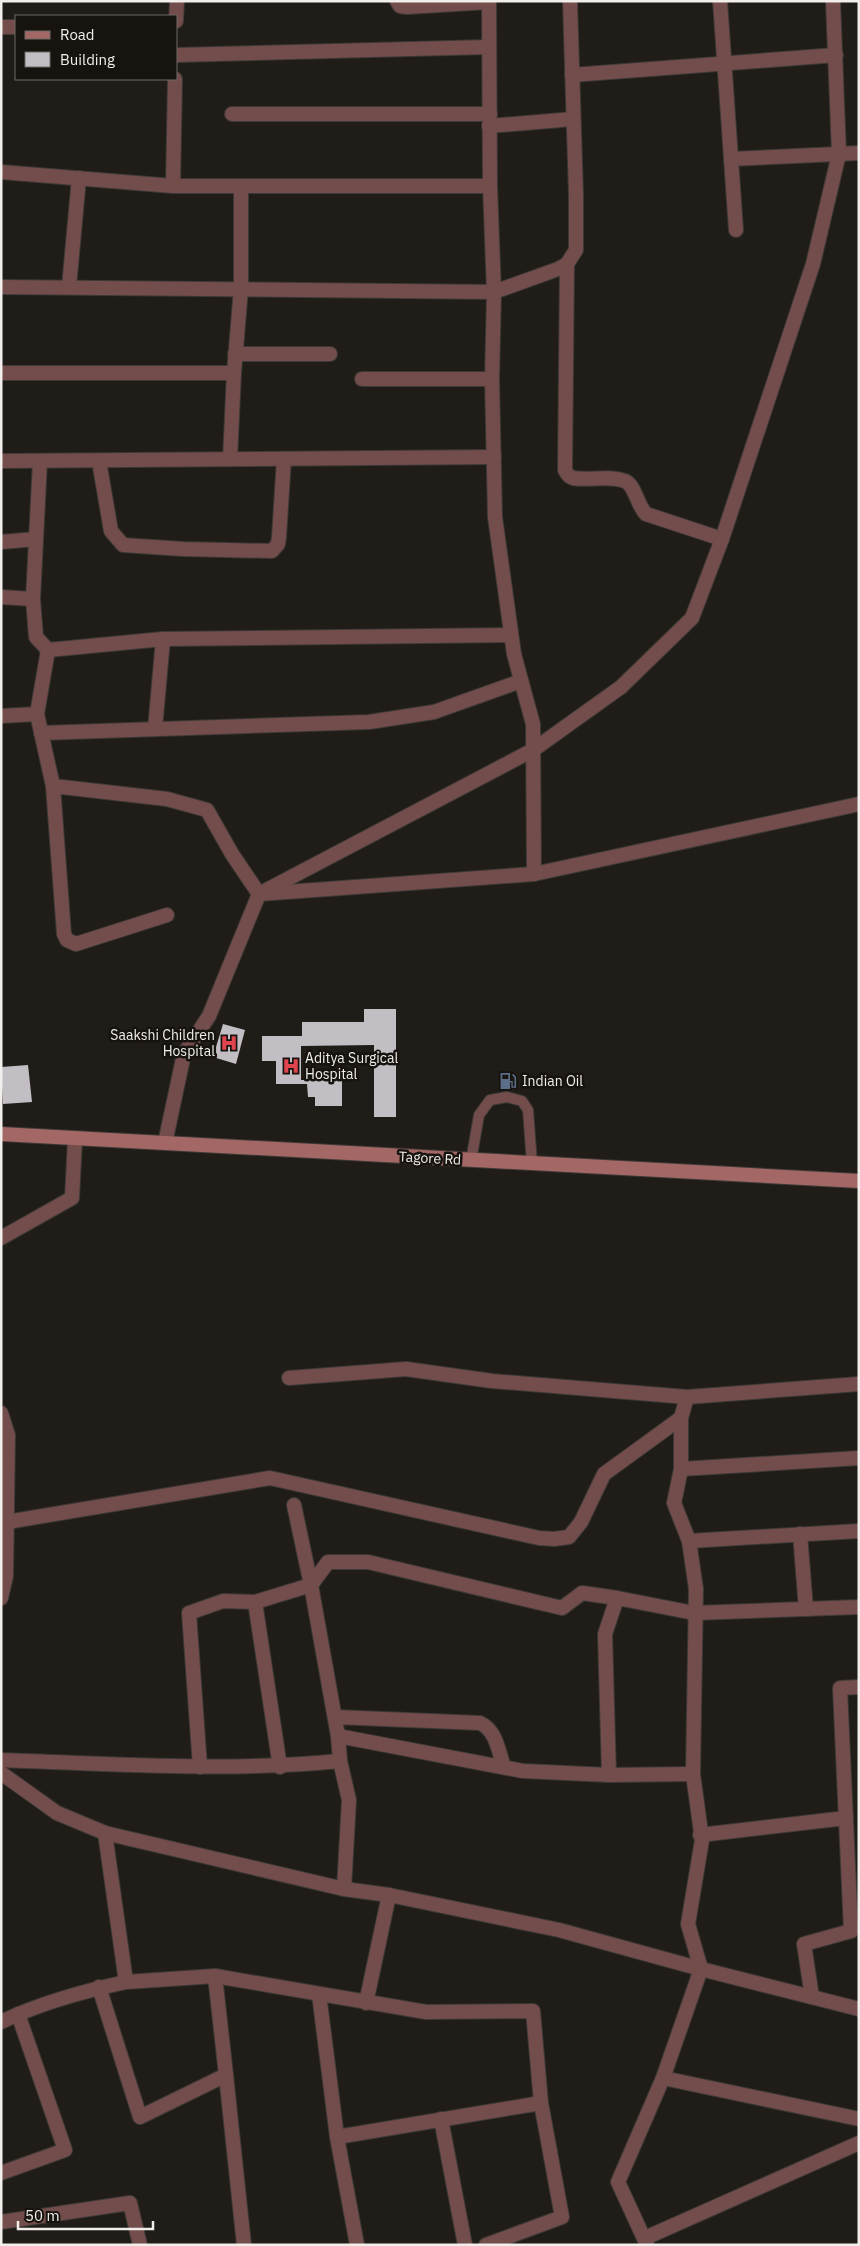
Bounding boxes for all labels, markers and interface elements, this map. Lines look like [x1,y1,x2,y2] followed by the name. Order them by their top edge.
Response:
[15,15,178,80] legend
[60,25,95,44] text: Road
[60,50,115,69] text: Building
[110,1026,215,1060] place label: Saakshi Children Hospital
[219,1033,239,1053] hospital icon: Saakshi Children Hospital
[305,1049,398,1083] place label: Aditya Surgical Hospital
[281,1056,301,1076] hospital icon: Aditya Surgical Hospital
[498,1071,518,1091] fuel station icon: Indian Oil
[522,1072,583,1090] place label: Indian Oil
[398,1147,462,1169] street label: Tagore Rd
[18,2198,152,2230] scale bar
[25,2206,60,2225] text: 50 m

